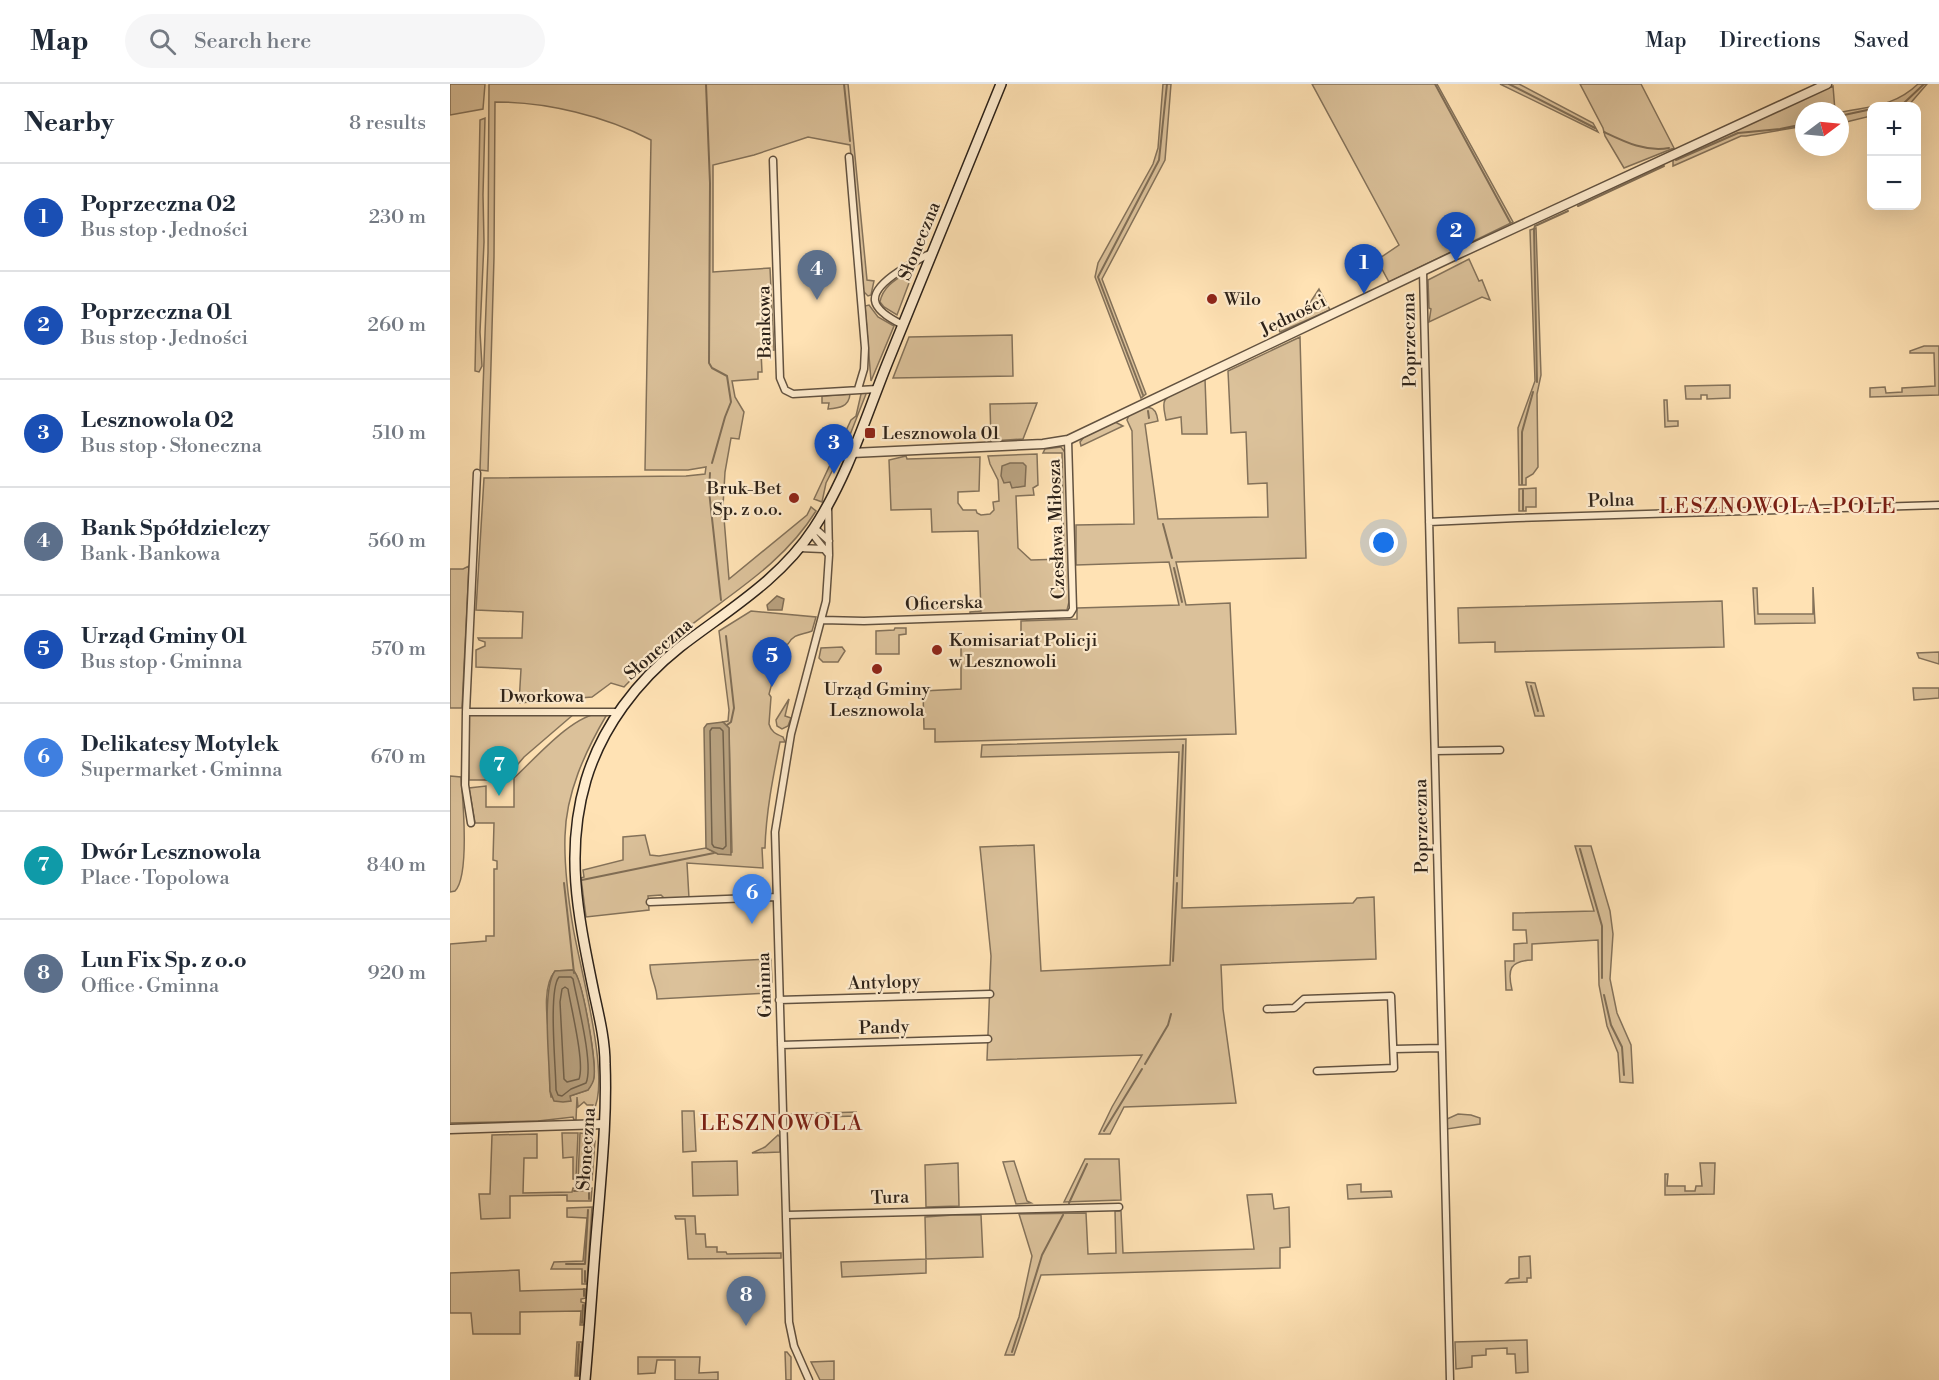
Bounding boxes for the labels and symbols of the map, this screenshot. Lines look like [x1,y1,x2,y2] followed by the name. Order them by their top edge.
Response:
[1795,102,1849,156] north arrow
[893,198,946,284] street label: Słoneczna
[1436,212,1476,262] pin: 2
[1344,244,1384,294] pin: 1
[798,250,836,300] pin: 4
[752,284,777,360] street label: Bankowa
[1223,288,1261,311] place label: Wilo
[1255,290,1330,342] street label: Jedności
[1205,292,1219,306] marker: Wilo
[1397,292,1422,388] street label: Poprzeczna
[882,422,1000,445] place label: Lesznowola 01
[814,424,854,474] pin: 3
[863,426,877,440] marker: Lesznowola 01
[1043,457,1070,600] street label: Czesława Miłosza
[706,477,783,521] place label: Bruk-Bet Sp. z o.o.
[1587,488,1635,513] street label: Polna
[787,491,801,505] marker: Bruk-Bet Sp. z o.o.
[1659,494,1897,520] district label: LESZNOWOLA-POLE
[1369,528,1398,557] your location
[905,591,984,616] street label: Oficerska
[619,613,698,685] street label: Słoneczna
[948,629,1098,673] place label: Komisariat Policji w Lesznowoli
[752,638,792,687] pin: 5
[930,643,944,657] marker: Komisariat Policji w Lesznowoli
[870,662,884,676] marker: Urząd Gminy Lesznowola
[824,678,931,722] place label: Urząd Gminy Lesznowola
[500,685,585,708] street label: Dworkowa
[479,746,518,796] pin: 7
[1409,778,1434,874] street label: Poprzeczna
[732,874,772,924] pin: 6
[752,951,777,1018] street label: Gminna
[846,970,921,995] street label: Antylopy
[858,1015,910,1040] street label: Pandy
[572,1106,601,1191] street label: Słoneczna
[700,1111,864,1137] district label: LESZNOWOLA
[871,1185,910,1210] street label: Tura
[726,1276,766,1326] pin: 8

